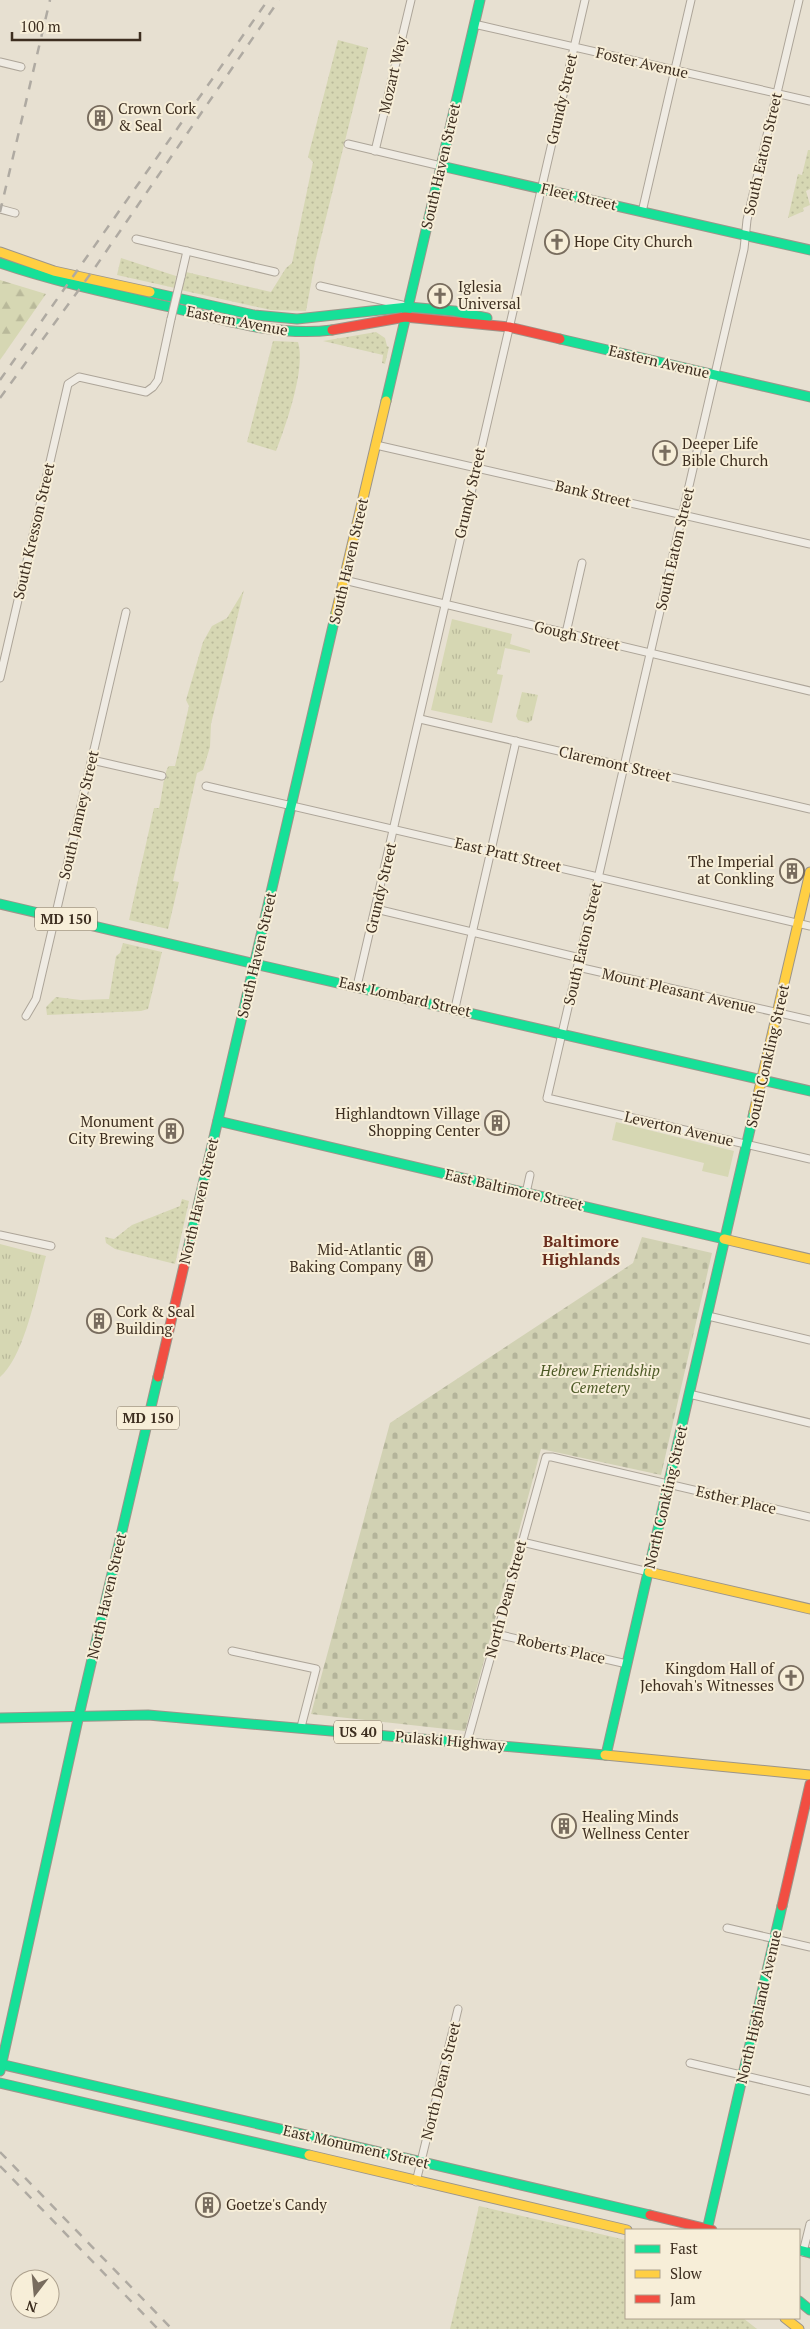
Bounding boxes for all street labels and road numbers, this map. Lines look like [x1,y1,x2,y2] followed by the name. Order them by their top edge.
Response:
[373,34,411,116] street label: Mozart Way
[594,42,690,82] street label: Foster Avenue
[541,51,581,146] street label: Grundy Street
[738,90,786,217] street label: South Eaton Street
[416,100,464,231] street label: South Haven Street
[539,178,619,215] street label: Fleet Street
[185,300,290,340] street label: Eastern Avenue
[607,340,712,382] street label: Eastern Avenue
[449,445,489,540] street label: Grundy Street
[8,460,59,601] street label: South Kresson Street
[553,475,633,512] street label: Bank Street
[650,485,698,612] street label: South Eaton Street
[324,495,372,626] street label: South Haven Street
[532,615,623,655] street label: Gough Street
[557,740,674,786] street label: Claremont Street
[53,748,103,881] street label: South Janney Street
[453,832,564,876] street label: East Pratt Street
[360,840,400,935] street label: Grundy Street
[558,880,606,1007] street label: South Eaton Street
[232,889,280,1020] street label: South Haven Street
[35,908,97,931] road number: MD 150
[600,963,758,1017] street label: Mount Pleasant Avenue
[337,971,474,1021] street label: East Lombard Street
[741,982,793,1129] street label: South Conkling Street
[623,1106,736,1150] street label: Leverton Avenue
[174,1135,222,1266] street label: North Haven Street
[443,1163,586,1215] street label: East Baltimore Street
[117,1406,179,1430] road number: MD 150
[639,1423,691,1571] street label: North Conkling Street
[694,1480,778,1518] street label: Esther Place
[82,1530,130,1661] street label: North Haven Street
[480,1537,531,1660] street label: North Dean Street
[515,1628,607,1668] street label: Roberts Place
[334,1720,382,1744] road number: US 40
[394,1725,506,1755] street label: Pulaski Highway
[731,1928,785,2086] street label: North Highland Avenue
[416,2019,465,2142] street label: North Dean Street
[281,2119,432,2173] street label: East Monument Street

